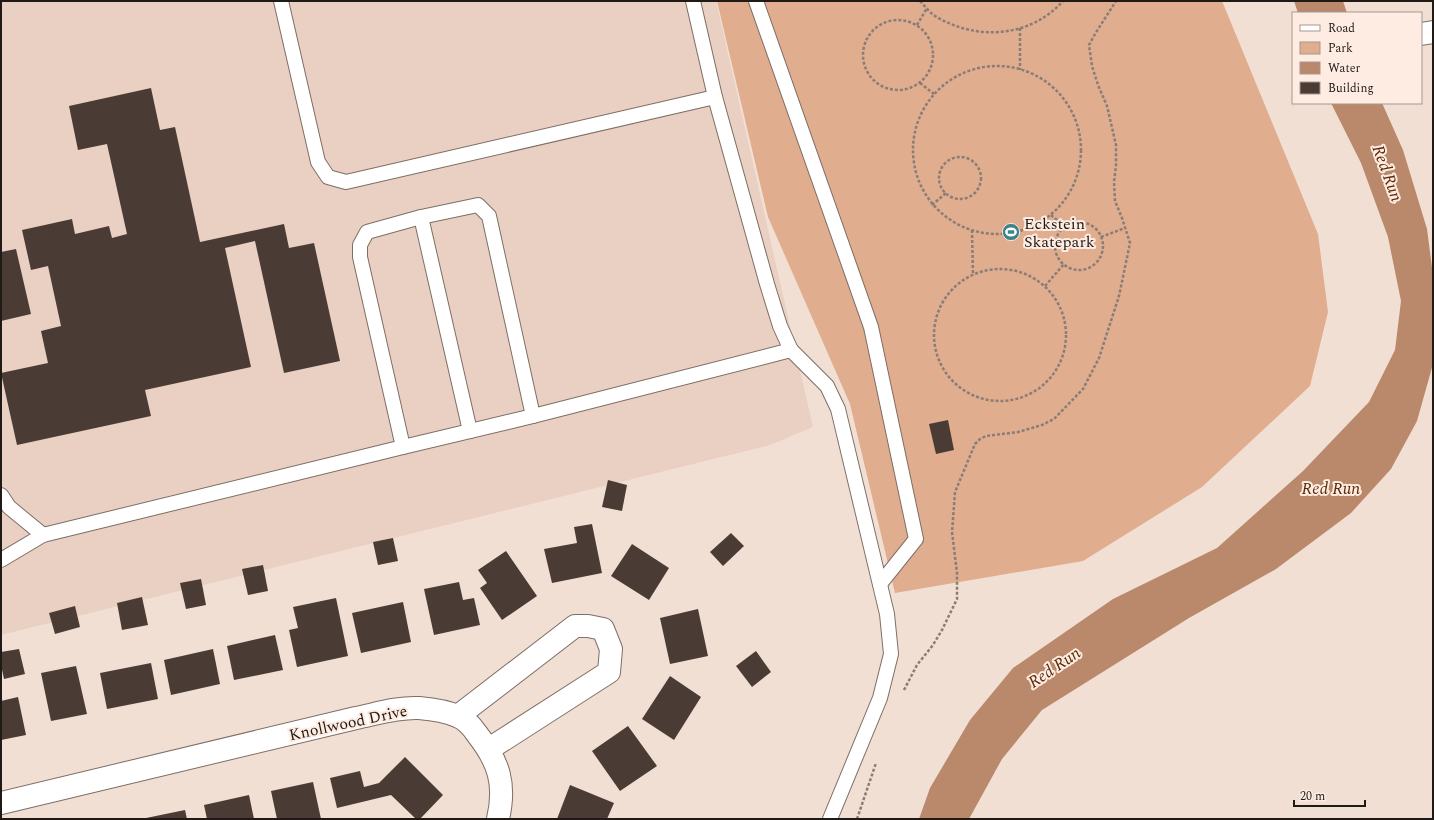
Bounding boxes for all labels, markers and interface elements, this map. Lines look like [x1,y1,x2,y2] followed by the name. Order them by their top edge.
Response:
[1292,12,1422,104] legend
[1328,19,1355,38] text: Road
[1328,39,1353,58] text: Park
[1328,59,1360,78] text: Water
[1328,79,1374,98] text: Building
[1365,141,1409,205] water label: Red Run
[1024,212,1095,254] place label: Eckstein Skatepark
[1001,222,1021,242] sports icon: Eckstein Skatepark
[1302,476,1360,502] water label: Red Run
[1023,641,1086,695] water label: Red Run
[287,699,410,747] street label: Knollwood Drive
[1294,782,1365,808] scale bar
[1300,787,1325,806] text: 20 m

